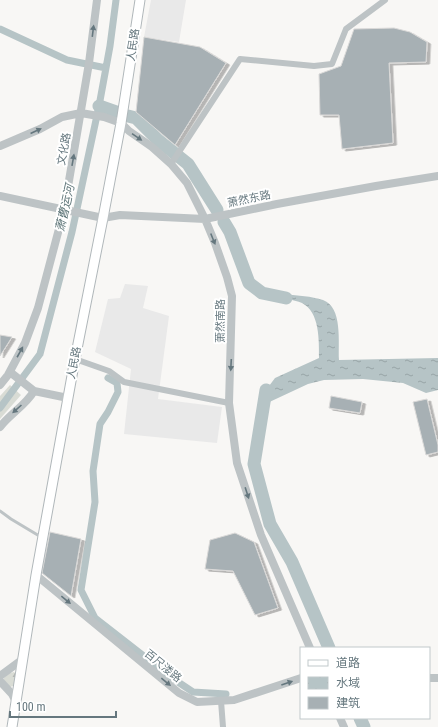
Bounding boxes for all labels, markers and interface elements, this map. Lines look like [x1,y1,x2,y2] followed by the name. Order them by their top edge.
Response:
[90,25,96,38] one-way arrow
[124,28,142,62] street label: 人民路
[30,128,42,134] one-way arrow
[55,132,73,166] street label: 文化路
[132,133,142,141] one-way arrow
[70,154,76,166] one-way arrow
[53,181,78,233] water label: 萧曹运河
[226,188,272,210] street label: 萧然东路
[210,233,216,244] one-way arrow
[214,299,227,343] street label: 萧然南路
[17,346,24,358] one-way arrow
[64,346,84,380] street label: 人民路
[227,359,234,371] one-way arrow
[12,404,22,414] one-way arrow
[244,488,250,500] one-way arrow
[60,595,71,604] one-way arrow
[142,647,184,685] street label: 百尺溇路
[300,647,430,719] legend
[336,656,360,670] text: 道路
[336,676,360,690] text: 水域
[161,678,171,687] one-way arrow
[282,680,294,686] one-way arrow
[10,693,116,719] scale bar
[336,696,360,710] text: 建筑
[16,700,46,714] text: 100 m

